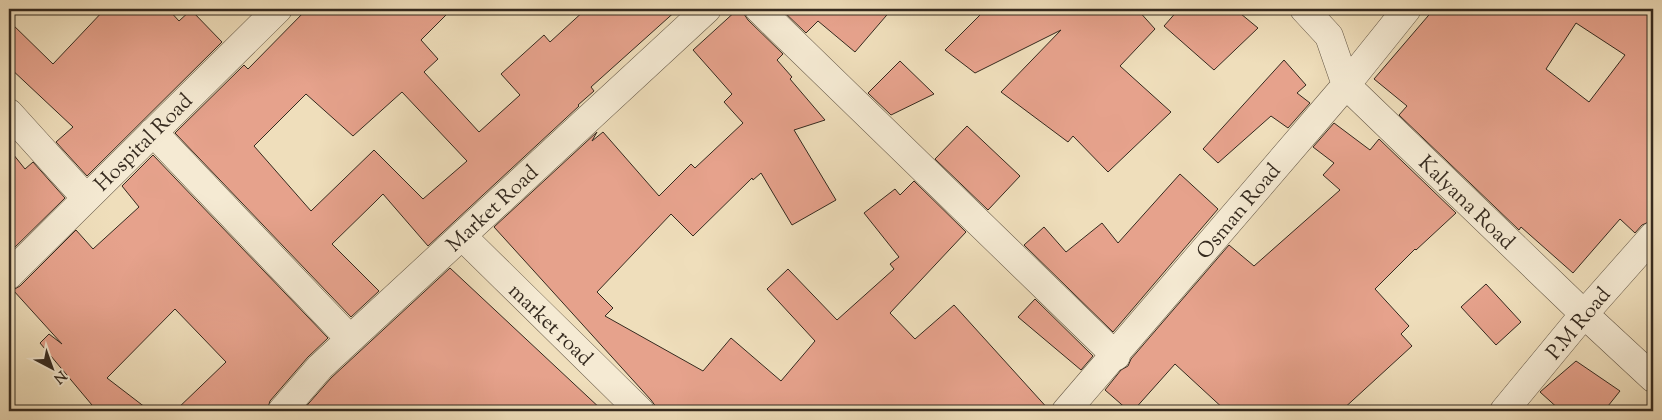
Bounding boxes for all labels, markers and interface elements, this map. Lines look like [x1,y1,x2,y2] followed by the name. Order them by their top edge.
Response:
[88,87,200,199] street label: Hospital Road
[1410,149,1521,258] street label: Kalyana Road
[1190,158,1289,267] street label: Osman Road
[441,159,546,260] street label: Market Road
[501,277,599,374] street label: market road
[1540,281,1619,367] street label: P.M Road
[28,342,78,392] north arrow
[48,365,70,388] text: N

